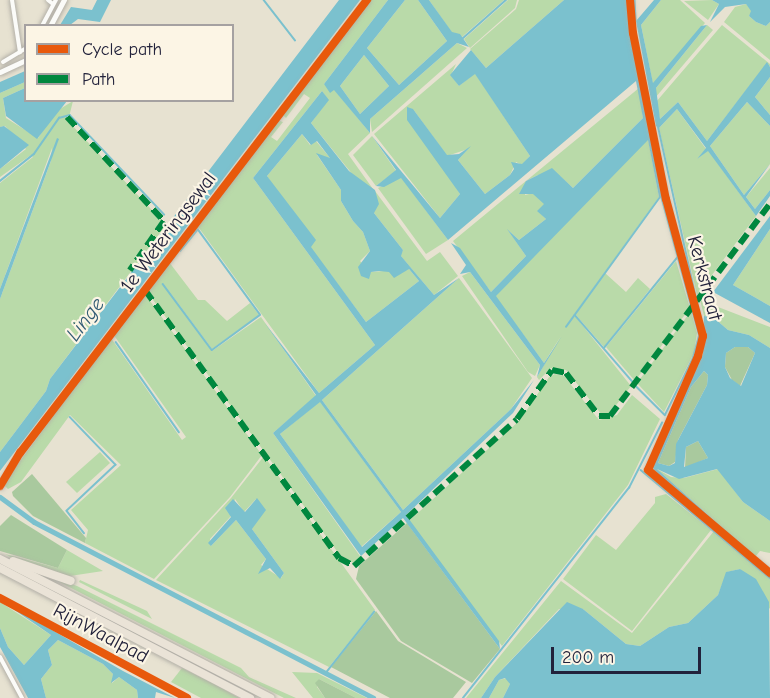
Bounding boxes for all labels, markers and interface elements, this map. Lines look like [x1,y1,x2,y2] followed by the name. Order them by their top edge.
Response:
[24,24,234,102] legend
[82,39,162,60] text: Cycle path
[82,69,115,90] text: Path
[115,167,221,297] street label: 1e Weteringsewal
[682,233,728,323] street label: Kerkstraat
[60,292,110,346] water label: Linge
[49,598,153,668] street label: RijnWaalpad
[554,635,704,673] scale bar
[562,647,614,668] text: 200 m

